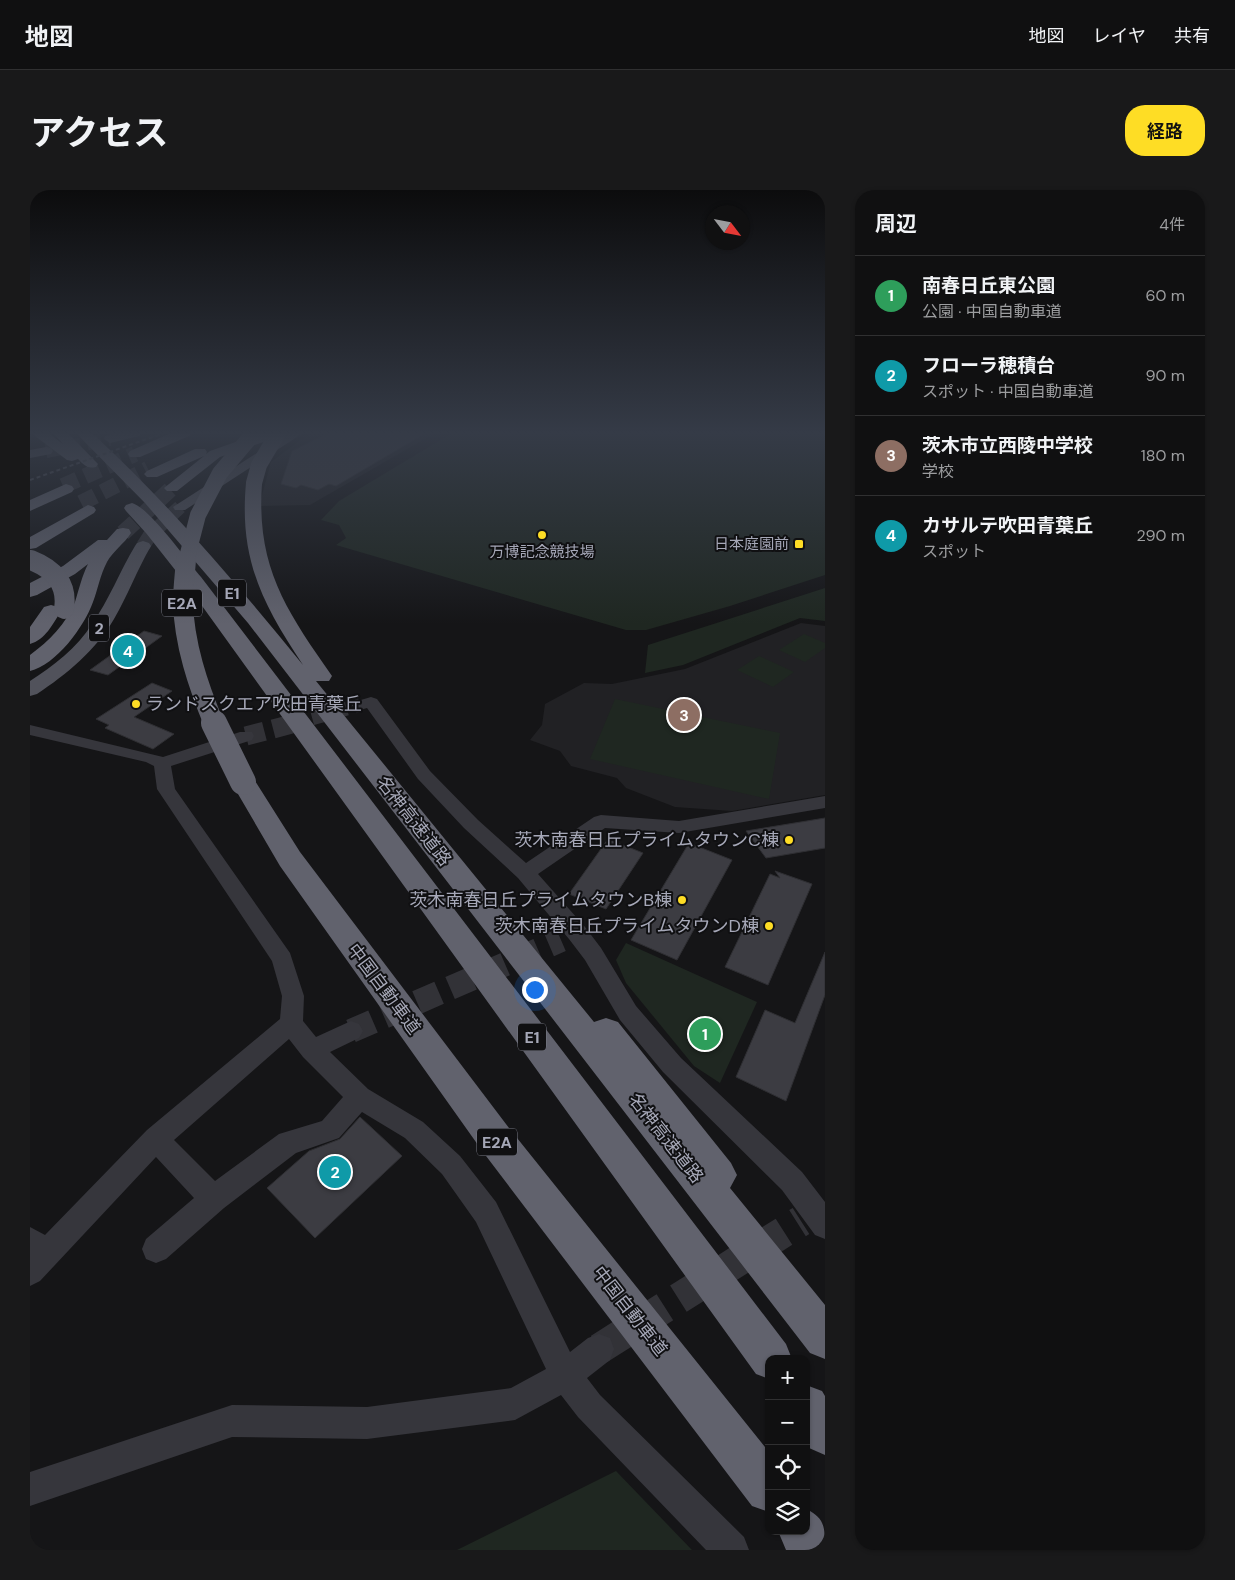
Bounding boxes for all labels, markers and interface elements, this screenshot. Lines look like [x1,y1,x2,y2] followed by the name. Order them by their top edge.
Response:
[25,21,73,52] text: 地図
[1029,24,1065,48] text: 地図
[1093,24,1146,48] text: レイヤ
[1174,24,1210,48] text: 共有
[1125,105,1205,156] button: 経路
[30,110,168,156] text: アクセス
[705,205,750,250] north arrow
[875,210,917,238] text: 周辺
[1159,214,1185,235] text: 4件
[922,273,1055,298] text: 南春日丘東公園
[888,285,894,306] text: 1
[1145,285,1185,306] text: 60 m
[922,301,1062,322] text: 公園 · 中国自動車道
[922,353,1055,378] text: フローラ穂積台
[886,365,896,386] text: 2
[1145,365,1185,386] text: 90 m
[922,381,1094,402] text: スポット · 中国自動車道
[922,433,1093,458] text: 茨木市立西陵中学校
[886,445,896,466] text: 3
[1141,445,1185,466] text: 180 m
[922,461,954,482] text: 学校
[922,513,1093,538] text: カサルテ吹田青葉丘
[886,525,896,546] text: 4
[1136,525,1185,546] text: 290 m
[536,529,548,541] marker: 万博記念競技場
[714,534,789,554] place label: 日本庭園前
[793,538,805,550] marker: 日本庭園前
[922,541,986,562] text: スポット
[489,542,595,562] place label: 万博記念競技場
[218,579,246,606] road number: E1
[162,589,202,616] road number: E2A
[89,614,109,642] road number: 2
[112,632,144,670] pin: 4
[146,692,362,716] place label: ランドスクエア吹田青葉丘
[668,696,700,734] pin: 3
[130,698,142,710] marker: ランドスクエア吹田青葉丘
[371,771,457,871] street label: 名神高速道路
[514,828,779,852] place label: 茨木南春日丘プライムタウンC棟
[783,834,795,846] marker: 茨木南春日丘プライムタウンC棟
[410,888,672,912] place label: 茨木南春日丘プライムタウンB棟
[676,894,688,906] marker: 茨木南春日丘プライムタウンB棟
[495,914,759,938] place label: 茨木南春日丘プライムタウンD棟
[763,920,775,932] marker: 茨木南春日丘プライムタウンD棟
[342,939,426,1039] street label: 中国自動車道
[522,977,548,1003] your location
[689,1015,721,1053] pin: 1
[518,1024,546,1050] road number: E1
[623,1088,709,1188] street label: 名神高速道路
[477,1129,517,1156] road number: E2A
[319,1153,351,1191] pin: 2
[587,1261,673,1361] street label: 中国自動車道
[765,1355,810,1535] map controls
[765,1355,810,1400] button: +
[765,1400,810,1445] button: −
[765,1445,810,1490] button: locate
[765,1490,810,1535] button: layers

